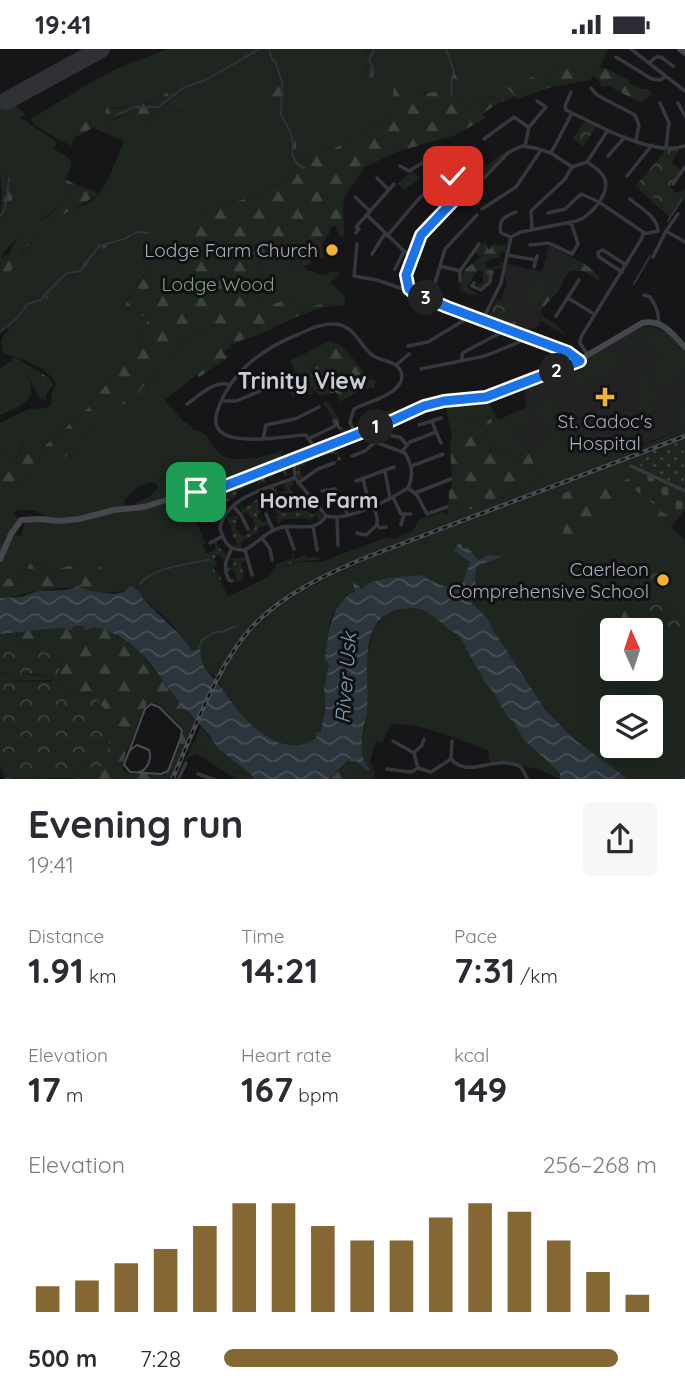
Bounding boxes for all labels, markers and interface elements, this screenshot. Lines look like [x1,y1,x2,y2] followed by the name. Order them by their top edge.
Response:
[35,8,92,41] text: 19:41
[423,146,483,206] pin
[434,157,472,195] icon: check
[144,238,318,262] place label: Lodge Farm Church
[324,242,340,258] marker: Lodge Farm Church
[161,272,275,296] park label: Lodge Wood
[408,281,444,315] pin: 3
[420,285,431,309] text: 3
[540,353,574,389] pin: 2
[551,358,562,382] text: 2
[237,366,367,395] district label: Trinity View
[595,387,615,407] marker: St. Cadoc's Hospital
[358,409,394,445] pin: 1
[557,409,653,455] place label: St. Cadoc's Hospital
[372,414,379,438] text: 1
[166,462,226,522] pin
[177,473,215,511] icon: arrive
[260,487,378,513] district label: Home Farm
[449,557,649,603] place label: Caerleon Comprehensive School
[655,572,671,588] marker: Caerleon Comprehensive School
[600,618,663,681] north arrow
[600,618,663,758] map controls
[329,630,361,724] water label: River Usk
[600,695,663,758] button: layers
[28,800,243,848] text: Evening run
[583,802,657,876] button: share
[28,850,74,879] text: 19:41
[28,924,104,948] text: Distance
[241,924,285,948] text: Time
[454,924,497,948] text: Pace
[28,948,84,992] text: 1.91
[241,948,318,992] text: 14:21
[454,948,515,992] text: 7:31
[84,964,117,988] text: km
[515,964,558,988] text: /km
[28,1043,108,1067] text: Elevation
[241,1043,332,1067] text: Heart rate
[454,1043,489,1067] text: kcal
[28,1067,61,1111] text: 17
[241,1067,293,1111] text: 167
[454,1067,507,1111] text: 149
[61,1083,83,1107] text: m
[293,1083,339,1107] text: bpm
[28,1150,125,1179] text: Elevation
[543,1150,657,1179] text: 256–268 m
[28,1344,97,1373] text: 500 m
[140,1344,181,1373] text: 7:28

